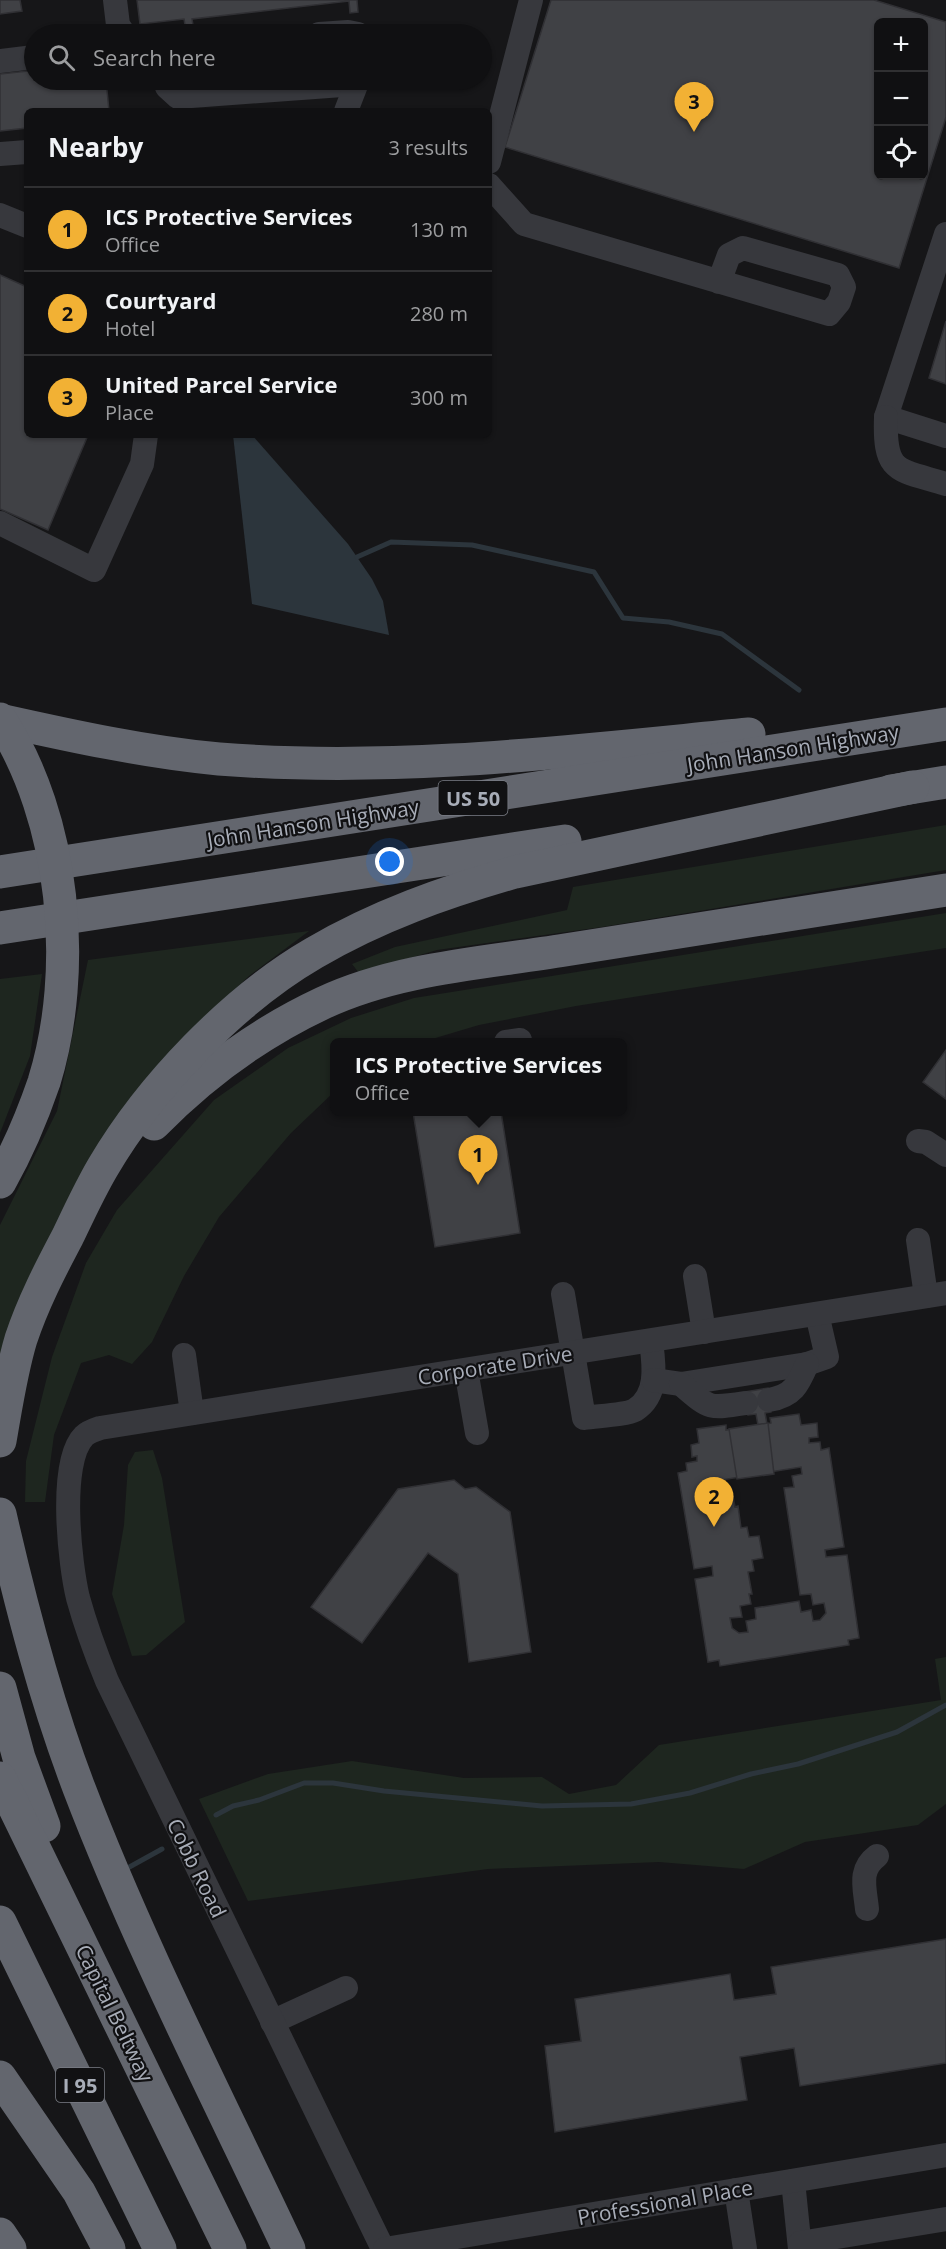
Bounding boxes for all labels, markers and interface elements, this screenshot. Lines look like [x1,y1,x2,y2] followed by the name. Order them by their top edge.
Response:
[874,18,928,180] map controls
[874,18,928,72] button: +
[24,24,492,90] search box
[45,41,78,74] icon: search
[93,42,216,72] text: Search here
[874,72,928,126] button: −
[674,82,714,132] pin: 3
[874,126,928,180] button: locate
[48,129,143,165] text: Nearby
[388,134,468,161] text: 3 results
[105,201,353,231] text: ICS Protective Services
[62,216,73,243] text: 1
[410,216,468,243] text: 130 m
[105,231,160,258] text: Office
[105,285,216,315] text: Courtyard
[62,300,73,327] text: 2
[410,300,468,327] text: 280 m
[105,315,155,342] text: Hotel
[105,369,337,399] text: United Parcel Service
[62,384,73,411] text: 3
[410,384,468,411] text: 300 m
[105,399,154,426] text: Place
[683,717,901,779] street label: John Hanson Highway
[438,781,508,815] road number: US 50
[203,792,421,854] street label: John Hanson Highway
[375,847,404,876] your location
[330,1038,627,1116] popup
[355,1049,602,1079] text: ICS Protective Services
[355,1079,410,1106] text: Office
[458,1136,498,1185] pin: 1
[416,1339,574,1391] street label: Corporate Drive
[694,1478,734,1527] pin: 2
[161,1814,233,1922] street label: Cobb Road
[70,1940,161,2087] street label: Capital Beltway
[56,2068,104,2102] road number: I 95
[575,2173,755,2231] street label: Professional Place

